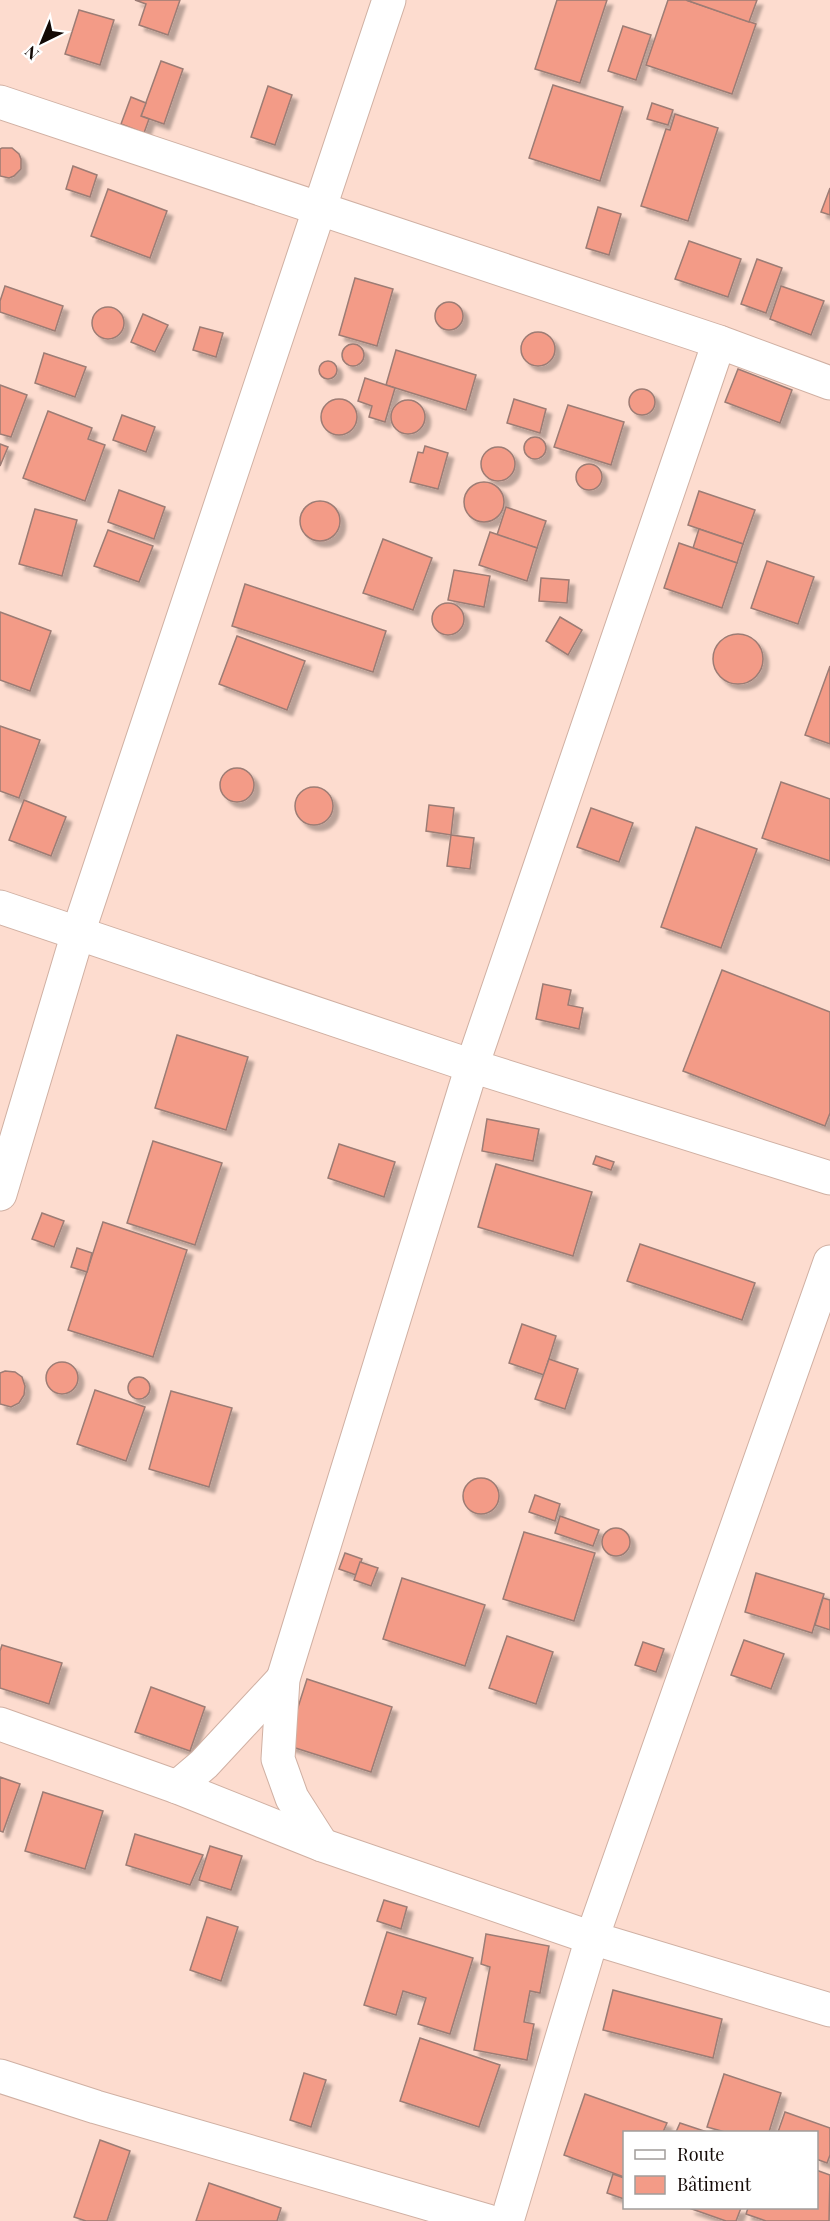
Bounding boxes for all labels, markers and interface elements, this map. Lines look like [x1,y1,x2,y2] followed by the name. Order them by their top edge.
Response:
[12,12,72,72] north arrow
[20,41,43,65] text: N
[623,2131,818,2209] legend
[677,2142,724,2166] text: Route
[677,2172,752,2196] text: Bâtiment

